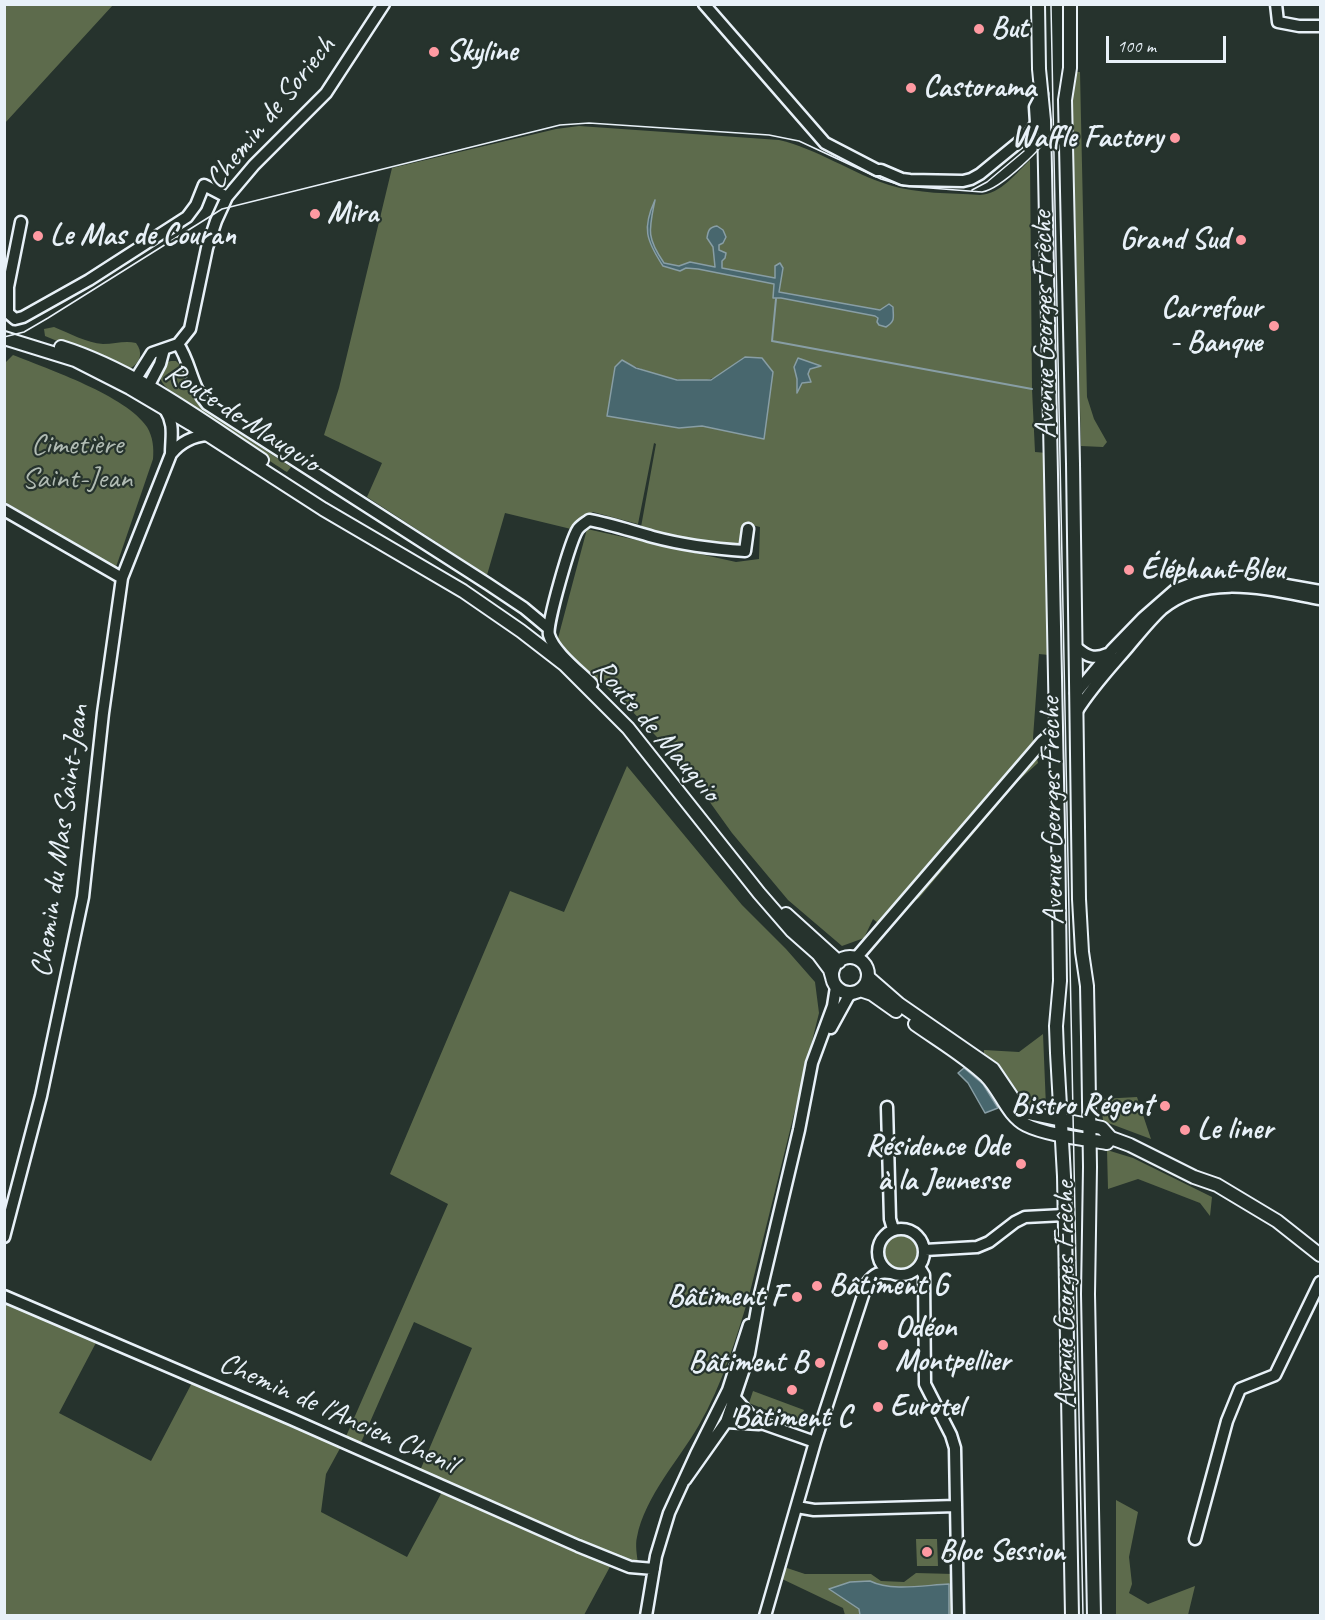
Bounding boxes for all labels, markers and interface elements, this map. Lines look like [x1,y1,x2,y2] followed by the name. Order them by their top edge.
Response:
[991,11,1028,47] place label: But
[972,22,986,36] marker: But
[1109,24,1229,62] scale bar
[198,29,344,197] street label: Chemin de Soriech
[446,34,518,70] place label: Skyline
[1117,35,1156,57] text: 100 m
[427,45,441,59] marker: Skyline
[923,70,1036,106] place label: Castorama
[904,81,918,95] marker: Castorama
[1011,120,1163,156] place label: Waffle Factory
[1168,131,1182,145] marker: Waffle Factory
[327,196,378,232] place label: Mira
[308,207,322,221] marker: Mira
[1025,211,1065,439] street label: Avenue Georges Frêche
[50,218,236,254] place label: Le Mas de Couran
[1120,222,1229,258] place label: Grand Sud
[31,229,45,243] marker: Le Mas de Couran
[1234,233,1248,247] marker: Grand Sud
[1161,291,1262,362] place label: Carrefour - Banque
[1267,319,1281,333] marker: Carrefour - Banque
[158,355,326,481] street label: Route de Mauguio
[22,427,132,498] park label: Cimetière Saint-Jean
[1141,552,1285,588] place label: Éléphant Bleu
[1122,563,1136,577] marker: Éléphant Bleu
[584,652,728,810] street label: Route de Mauguio
[1033,697,1073,925] street label: Avenue Georges Frêche
[24,702,98,980] street label: Chemin du Mas Saint-Jean
[1011,1088,1153,1124] place label: Bistro Régent
[1158,1099,1172,1113] marker: Bistro Régent
[1197,1112,1273,1148] place label: Le liner
[1178,1123,1192,1137] marker: Le liner
[865,1129,1009,1200] place label: Résidence Ode à la Jeunesse
[1014,1157,1028,1171] marker: Résidence Ode à la Jeunesse
[1047,1181,1083,1409] street label: Avenue Georges Frêche
[829,1268,948,1304] place label: Bâtiment G
[667,1279,785,1315] place label: Bâtiment F
[810,1279,824,1293] marker: Bâtiment G
[790,1290,804,1304] marker: Bâtiment F
[895,1310,1010,1380] place label: Odéon Montpellier
[876,1338,890,1352] marker: Odéon Montpellier
[213,1345,463,1483] street label: Chemin de l'Ancien Chenil
[688,1345,808,1381] place label: Bâtiment B
[813,1356,827,1370] marker: Bâtiment B
[785,1383,799,1397] marker: Bâtiment C
[890,1389,964,1425] place label: Eurotel
[733,1400,851,1436] place label: Bâtiment C
[871,1400,885,1414] marker: Eurotel
[939,1534,1065,1570] place label: Bloc Session
[920,1545,934,1559] marker: Bloc Session

